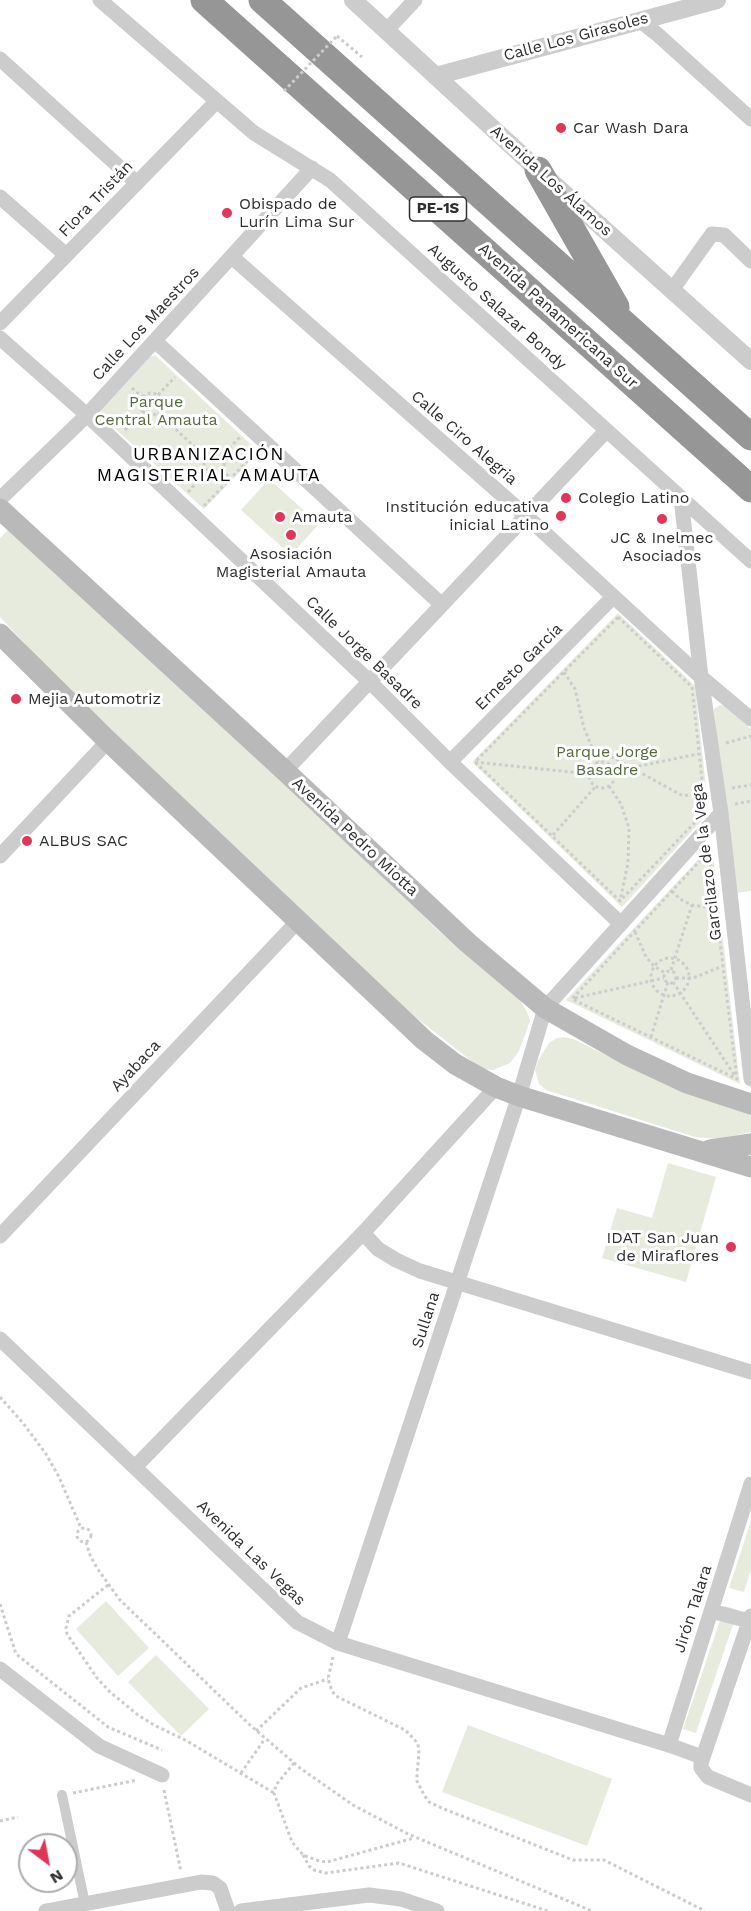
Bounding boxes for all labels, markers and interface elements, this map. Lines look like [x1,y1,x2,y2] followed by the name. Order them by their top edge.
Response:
[501,8,651,66] street label: Calle Los Girasoles
[573,118,689,138] place label: Car Wash Dara
[486,121,616,241] street label: Avenida Los Álamos
[554,121,568,135] marker: Car Wash Dara
[55,157,137,241] street label: Flora Tristán
[239,194,355,232] place label: Obispado de Lurín Lima Sur
[410,197,466,221] road number: PE-1S
[220,206,234,220] marker: Obispado de Lurín Lima Sur
[474,239,642,393] street label: Avenida Panamericana Sur
[424,240,570,374] street label: Augusto Salazar Bondy
[88,263,204,385] street label: Calle Los Maestros
[407,387,521,489] street label: Calle Ciro Alegria
[95,392,217,430] park label: Parque Central Amauta
[97,444,321,486] district label: URBANIZACIÓN MAGISTERIAL AMAUTA
[578,488,689,508] place label: Colegio Latino
[559,491,573,505] marker: Colegio Latino
[385,497,549,535] place label: Institución educativa inicial Latino
[292,507,352,527] place label: Amauta
[554,509,568,523] marker: Institución educativa inicial Latino
[273,510,287,524] marker: Amauta
[655,512,669,526] marker: JC & Inelmec Asociados
[284,528,298,542] marker: Asosiación Magisterial Amauta
[610,528,714,566] place label: JC & Inelmec Asociados
[216,544,366,582] place label: Asosiación Magisterial Amauta
[302,592,426,714] street label: Calle Jorge Basadre
[471,619,567,715] street label: Ernesto García
[28,689,161,709] place label: Mejia Automotriz
[9,692,23,706] marker: Mejia Automotriz
[556,742,658,780] park label: Parque Jorge Basadre
[288,774,422,900] street label: Avenida Pedro Miotta
[688,782,726,942] street label: Garcilazo de la Vega
[39,831,128,851] place label: ALBUS SAC
[20,834,34,848] marker: ALBUS SAC
[107,1036,165,1096] street label: Ayabaca
[607,1228,719,1266] place label: IDAT San Juan de Miraflores
[724,1240,738,1254] marker: IDAT San Juan de Miraflores
[408,1290,444,1350] street label: Sullana
[193,1496,309,1610] street label: Avenida Las Vegas
[670,1563,716,1655] street label: Jirón Talara
[18,1833,78,1893] north arrow
[47,1866,67,1888] text: N

